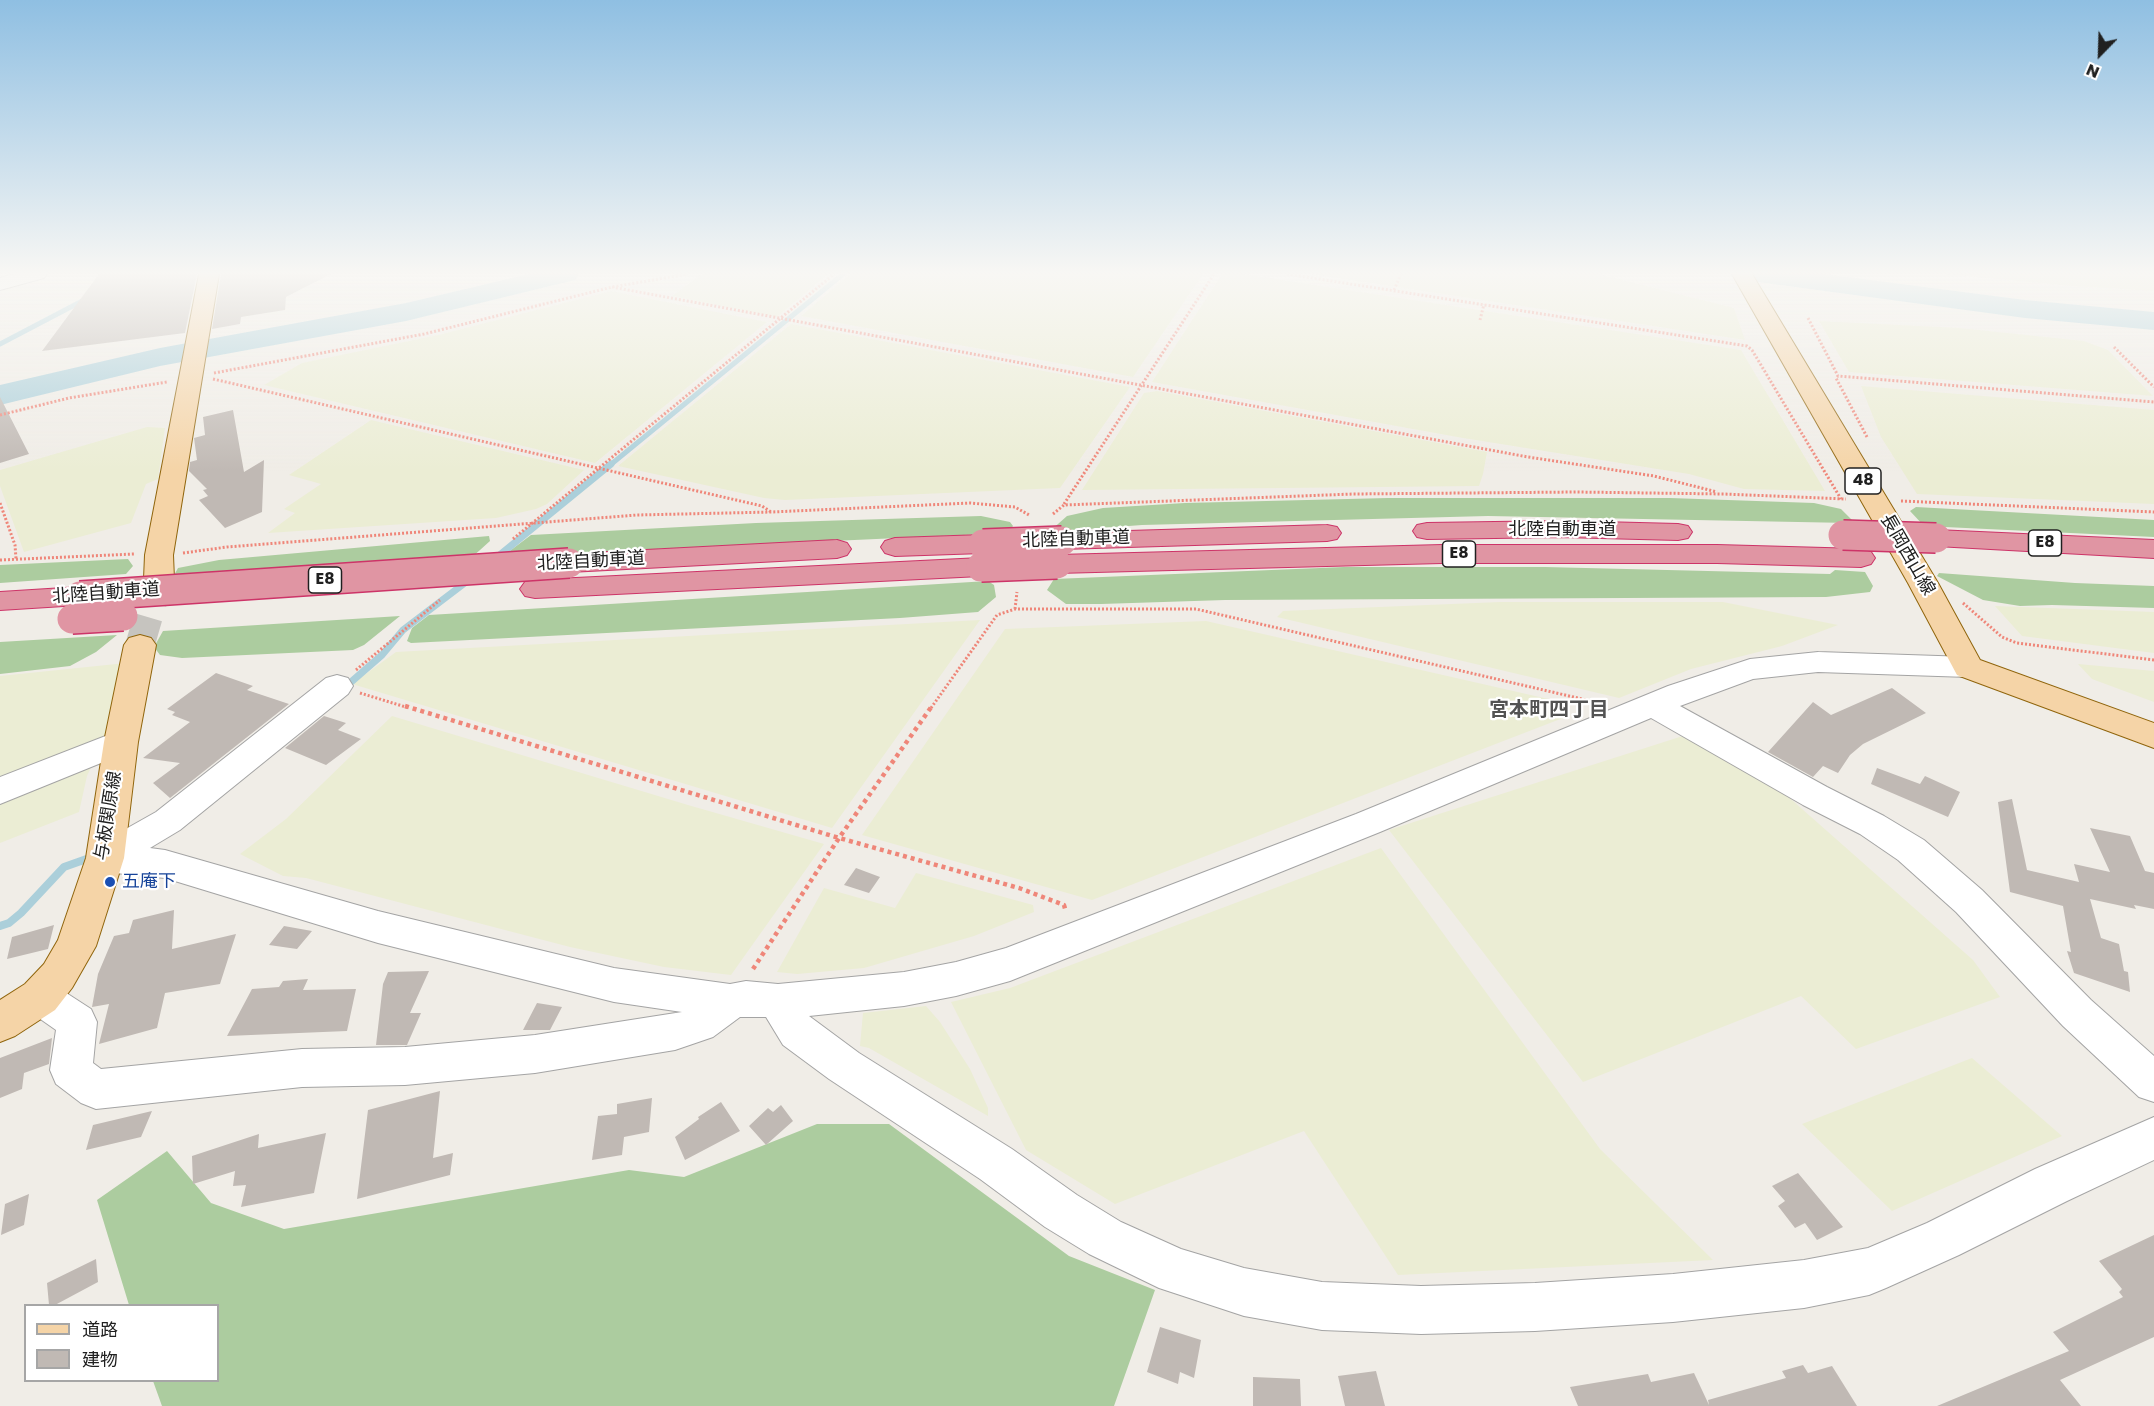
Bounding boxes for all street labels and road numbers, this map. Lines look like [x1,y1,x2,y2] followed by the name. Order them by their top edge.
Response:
[1845,468,1881,494] road number: 48
[1875,511,1939,599] street label: 長岡西山線
[1508,519,1616,541] street label: 北陸自動車道
[1022,527,1130,553] street label: 北陸自動車道
[2028,530,2062,556] road number: E8
[1442,541,1476,567] road number: E8
[537,548,645,576] street label: 北陸自動車道
[308,567,342,593] road number: E8
[51,579,161,609] street label: 北陸自動車道
[91,770,127,862] street label: 与板関原線

